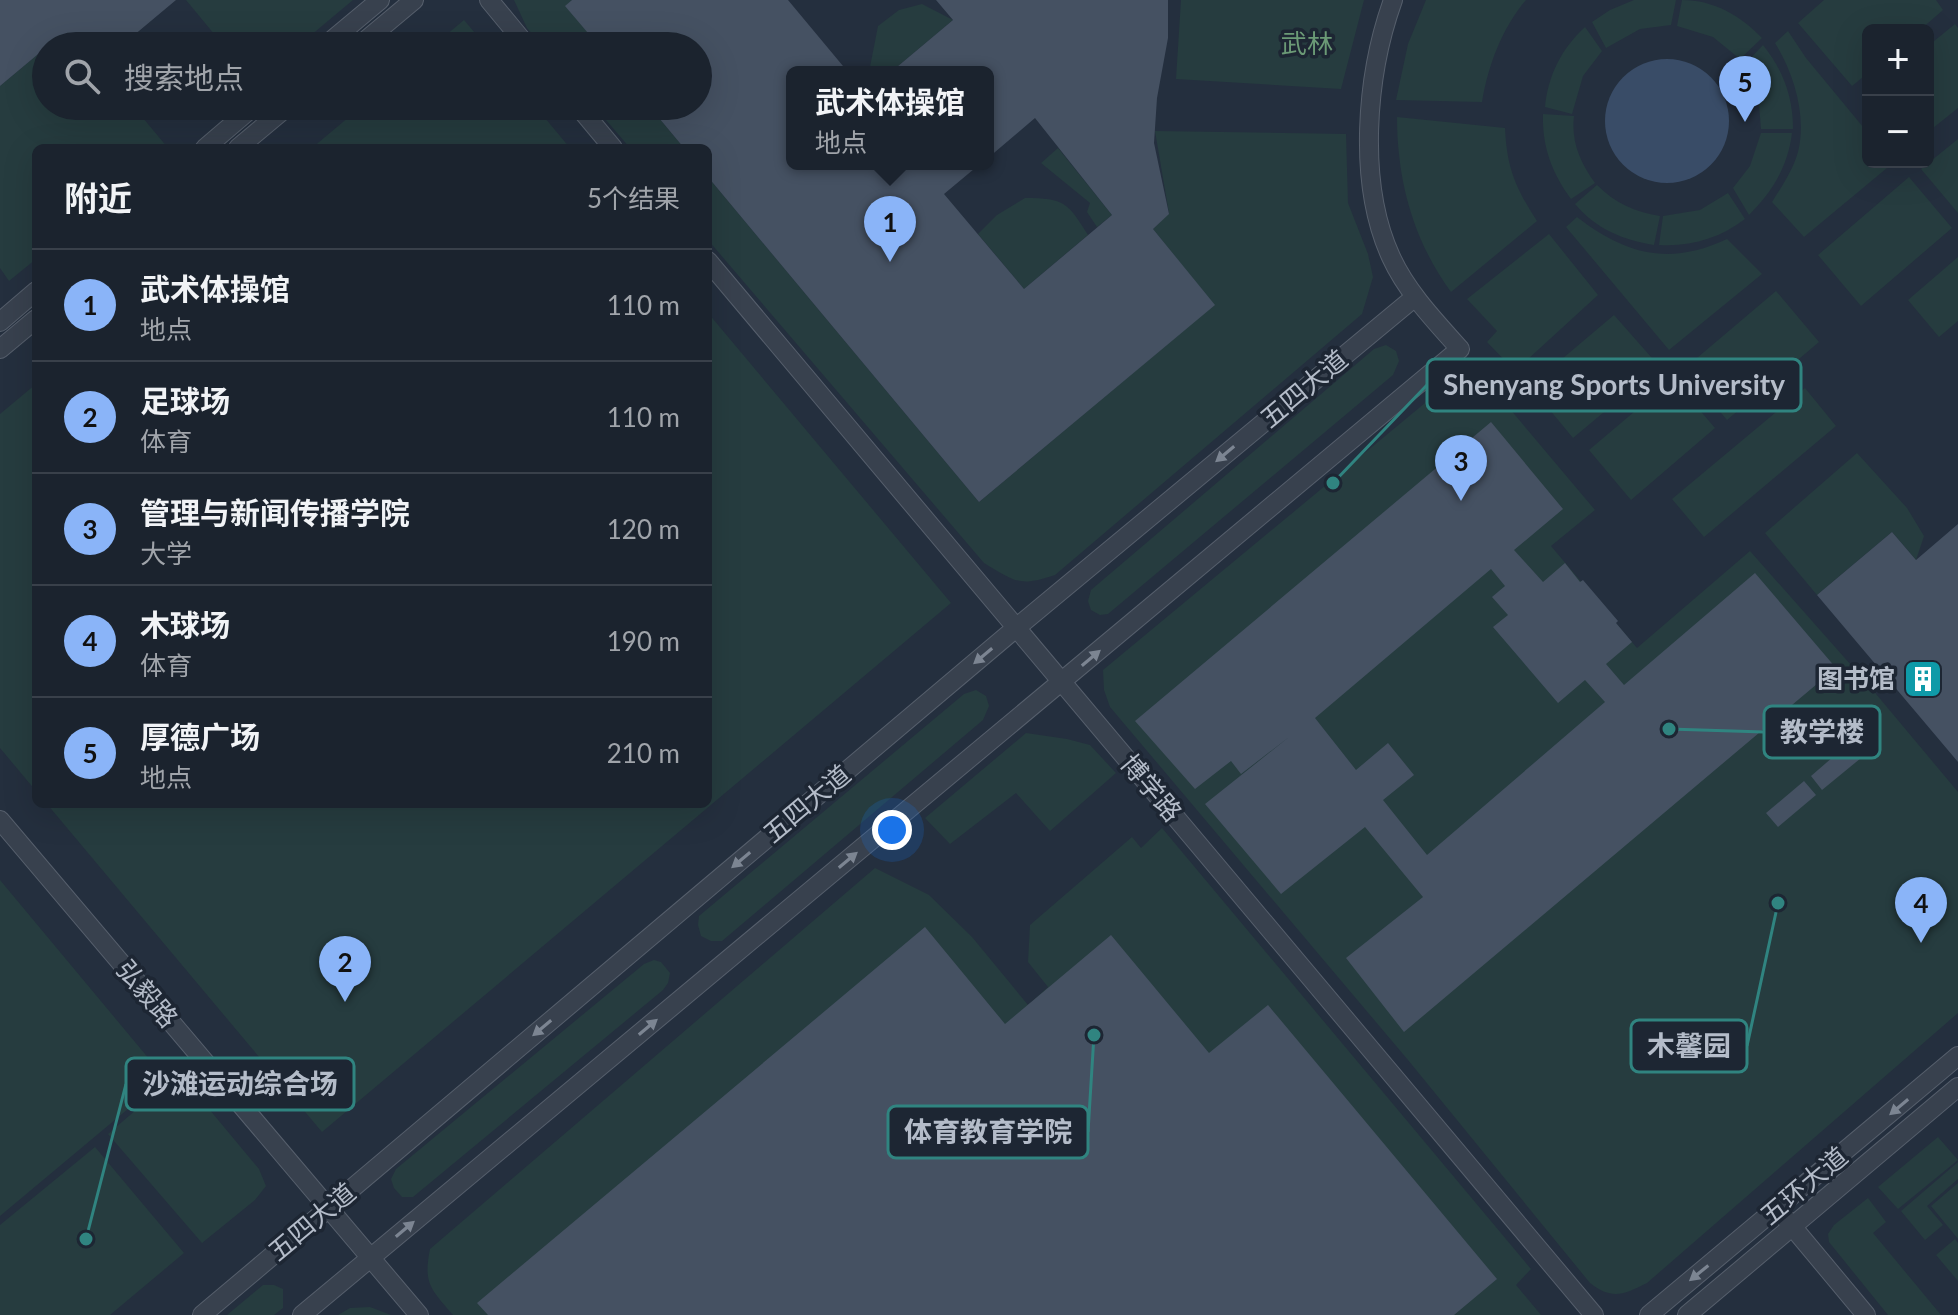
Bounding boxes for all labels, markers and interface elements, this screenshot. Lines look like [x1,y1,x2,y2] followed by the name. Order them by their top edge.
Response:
[1862,24,1934,168] map controls
[1862,24,1934,96] button: +
[1281,27,1333,59] park label: 武林
[32,32,712,120] search box
[60,54,104,98] icon: search
[1719,56,1771,122] pin: 5
[124,59,244,95] text: 搜索地点
[786,66,994,170] popup
[815,83,965,119] text: 武术体操馆
[1862,96,1934,168] button: −
[815,126,867,158] text: 地点
[64,177,132,218] text: 附近
[587,182,680,214] text: 5个结果
[864,196,916,262] pin: 1
[140,270,290,306] text: 武术体操馆
[82,289,98,321] text: 1
[607,289,680,321] text: 110 m
[140,313,192,345] text: 地点
[1253,343,1353,434] street label: 五四大道
[1427,359,1801,411] callout: Shenyang Sports University
[1443,367,1785,401] text: Shenyang Sports University
[140,382,230,418] text: 足球场
[82,401,98,433] text: 2
[607,401,680,433] text: 110 m
[140,425,192,457] text: 体育
[1435,435,1487,501] pin: 3
[1216,445,1236,462] one-way arrow
[140,494,410,530] text: 管理与新闻传播学院
[82,513,98,545] text: 3
[607,513,680,545] text: 120 m
[140,537,192,569] text: 大学
[140,606,230,642] text: 木球场
[82,625,98,657] text: 4
[607,625,680,657] text: 190 m
[973,647,993,664] one-way arrow
[140,649,192,681] text: 体育
[1080,650,1100,667] one-way arrow
[1902,658,1944,700] building icon: 图书馆
[1817,662,1895,694] place label: 图书馆
[1764,706,1880,758] callout: 教学楼
[1780,714,1864,748] text: 教学楼
[140,718,260,754] text: 厚德广场
[82,737,98,769] text: 5
[607,737,680,769] text: 210 m
[1114,747,1189,828] street label: 博学路
[756,758,856,849] street label: 五四大道
[140,761,192,793] text: 地点
[872,810,912,850] your location
[731,851,751,868] one-way arrow
[837,852,857,869] one-way arrow
[1895,877,1947,943] pin: 4
[319,936,371,1002] pin: 2
[110,953,185,1034] street label: 弘毅路
[533,1019,553,1036] one-way arrow
[637,1019,657,1036] one-way arrow
[1631,1020,1747,1072] callout: 木馨园
[1647,1028,1731,1062] text: 木馨园
[126,1058,354,1110] callout: 沙滩运动综合场
[142,1066,338,1100] text: 沙滩运动综合场
[1889,1097,1908,1115] one-way arrow
[888,1106,1088,1158] callout: 体育教育学院
[904,1114,1072,1148] text: 体育教育学院
[1753,1140,1853,1231] street label: 五环大道
[261,1176,361,1267] street label: 五四大道
[395,1221,415,1238] one-way arrow
[1689,1265,1709,1281] one-way arrow

